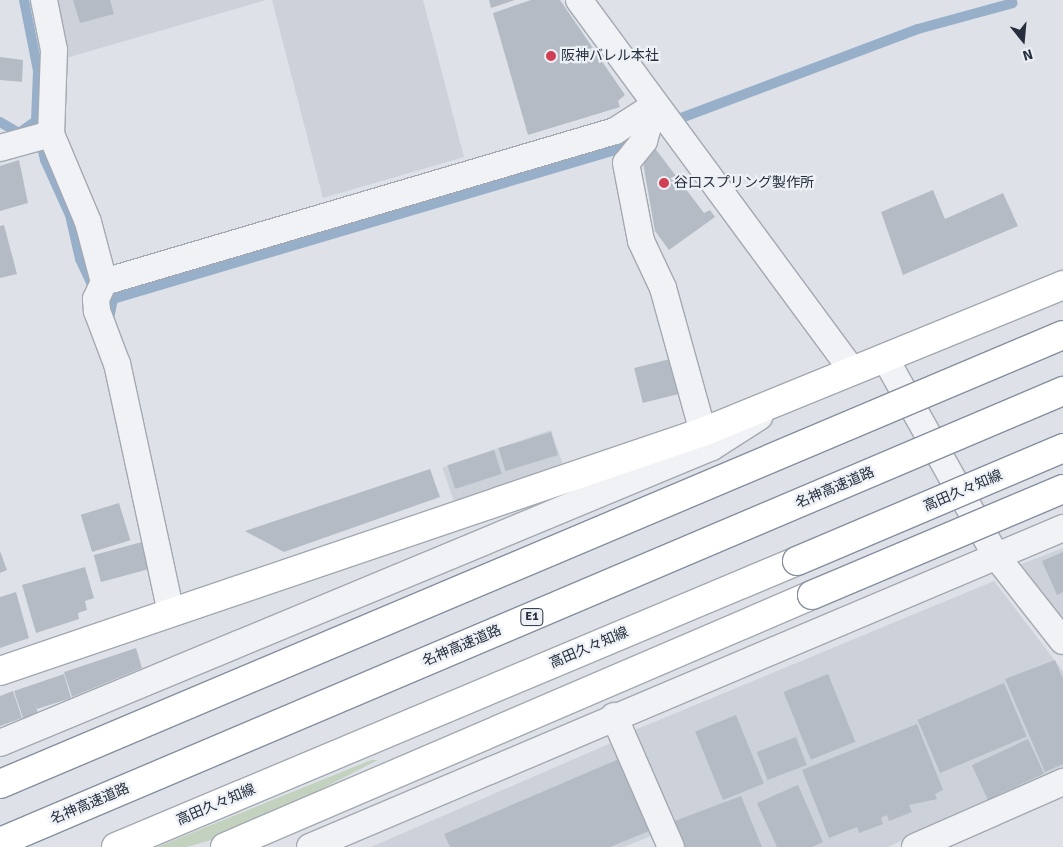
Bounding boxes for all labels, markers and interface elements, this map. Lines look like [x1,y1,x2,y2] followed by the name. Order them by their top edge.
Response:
[998,15,1048,65] north arrow
[1020,45,1035,64] text: N
[561,48,659,64] place label: 阪神バレル本社
[545,50,557,62] marker: 阪神バレル本社
[674,175,814,191] place label: 谷口スプリング製作所
[658,177,670,189] marker: 谷口スプリング製作所
[793,464,877,512] street label: 名神高速道路
[921,467,1005,515] street label: 高田久々知線
[520,608,544,626] road number: E1
[420,622,504,670] street label: 名神高速道路
[547,624,631,672] street label: 高田久々知線
[48,780,132,828] street label: 名神高速道路
[174,781,258,829] street label: 高田久々知線

